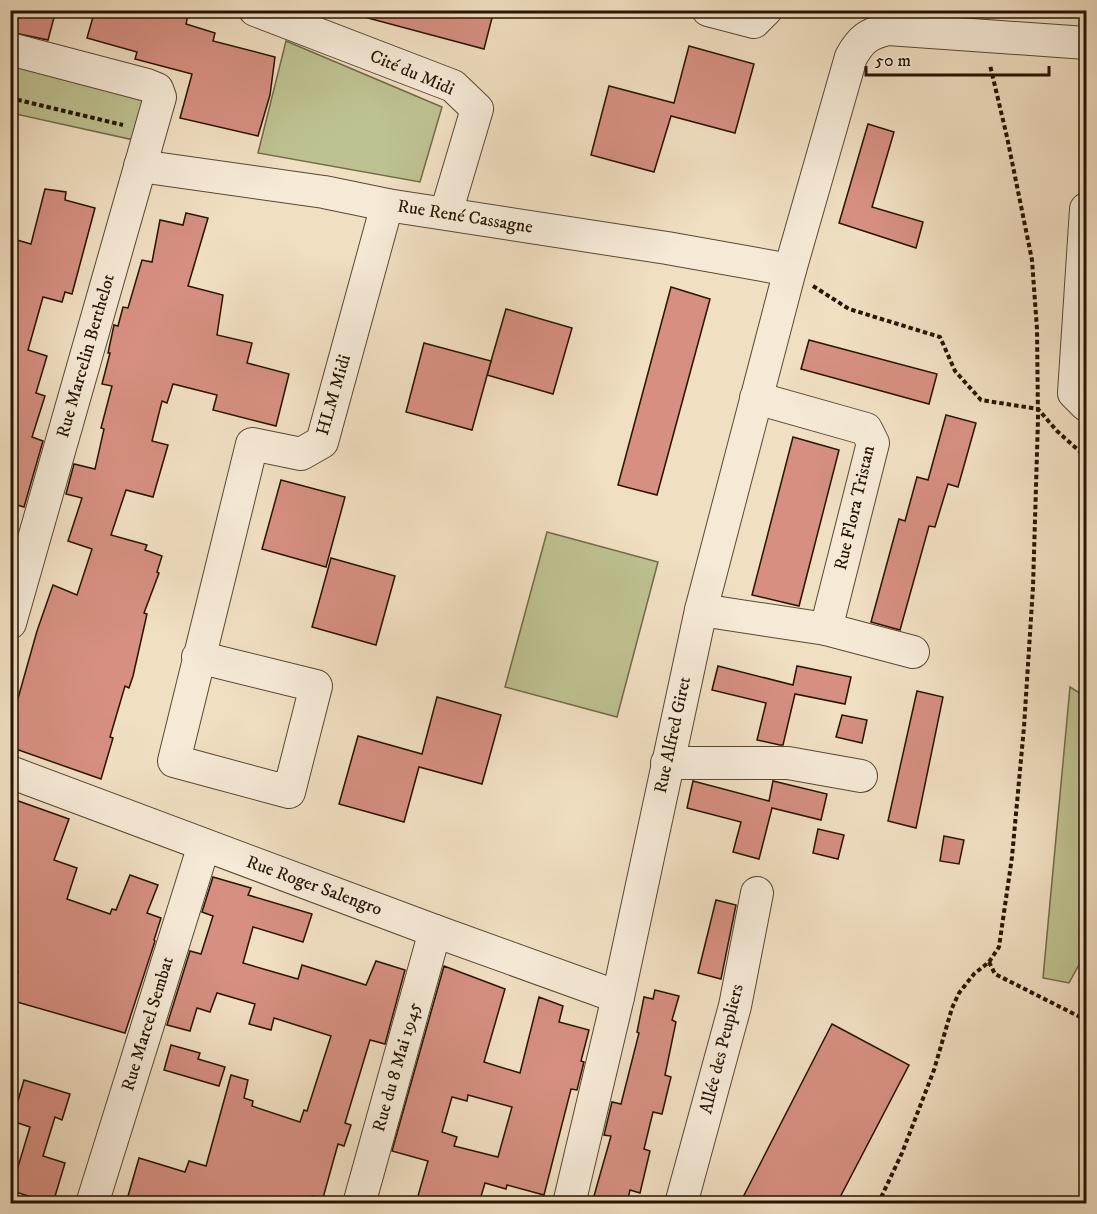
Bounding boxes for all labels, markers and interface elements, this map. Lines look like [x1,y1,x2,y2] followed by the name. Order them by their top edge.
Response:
[866,39,1049,77] scale bar
[366,45,458,101] street label: Cité du Midi
[875,50,911,72] text: 50 m
[396,195,534,239] street label: Rue René Cassagne
[52,271,120,440] street label: Rue Marcelin Berthelot
[312,352,356,438] street label: HLM Midi
[830,443,880,572] street label: Rue Flora Tristan
[650,674,696,795] street label: Rue Alfred Giret
[243,851,385,921] street label: Rue Roger Salengro
[117,954,179,1094] street label: Rue Marcel Sembat
[695,982,749,1116] street label: Allée des Peupliers
[368,1000,426,1134] street label: Rue du 8 Mai 1945

